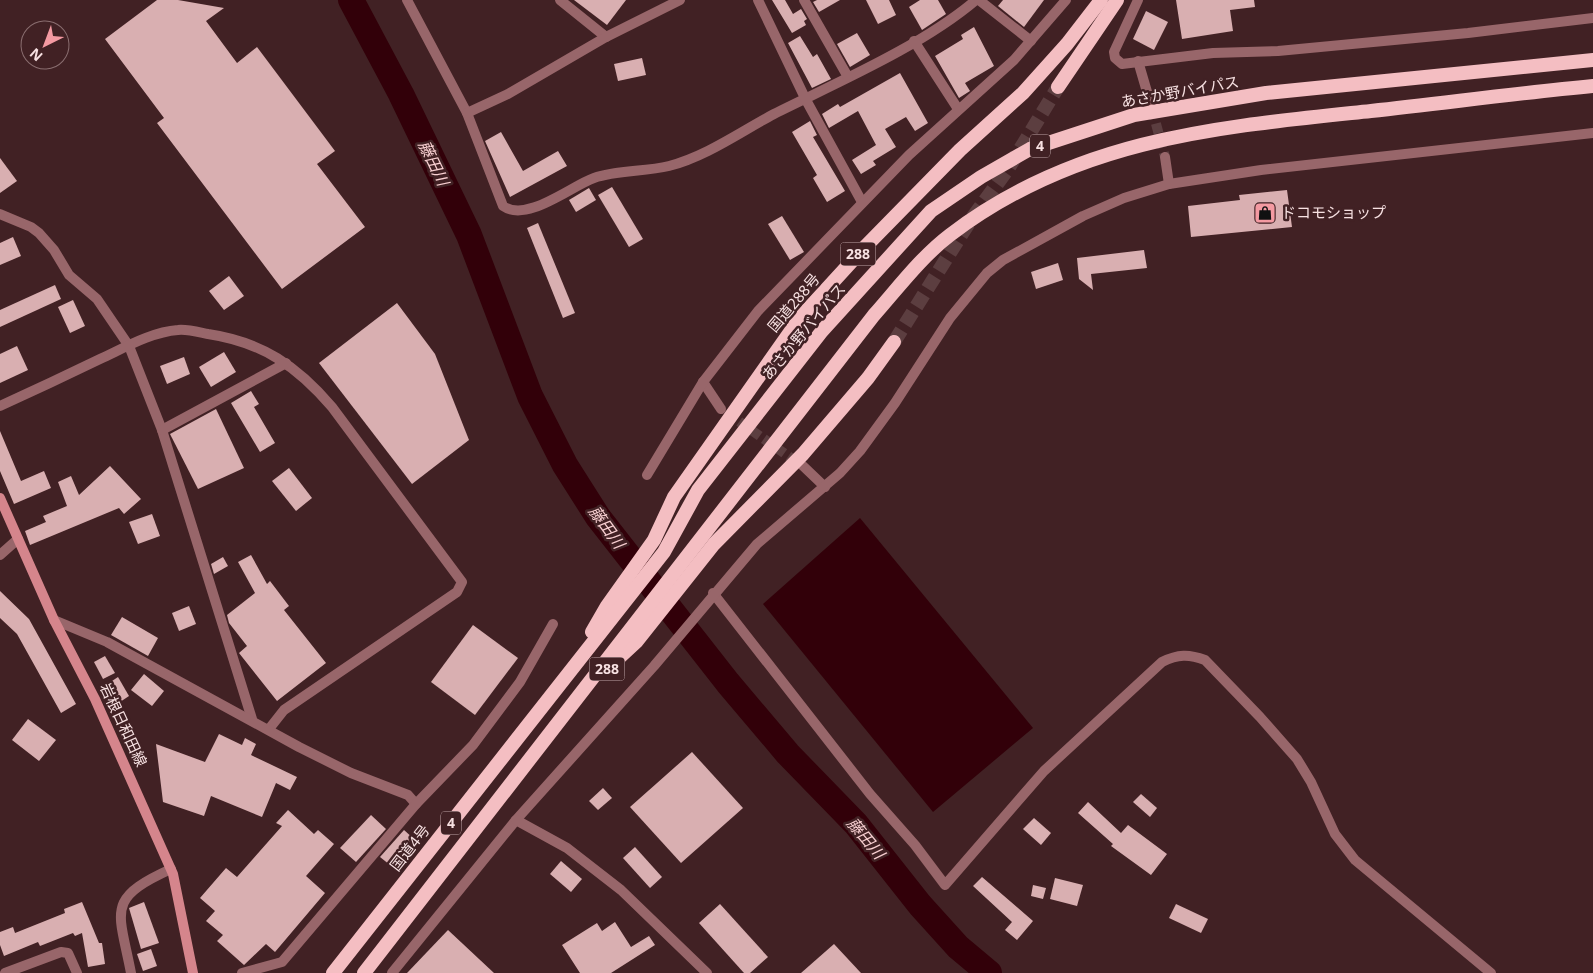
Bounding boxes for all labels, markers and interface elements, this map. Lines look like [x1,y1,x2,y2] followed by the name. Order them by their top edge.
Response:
[20,20,70,70] north arrow
[25,44,47,66] text: N
[1119,71,1241,111] street label: あさか野バイパス
[1030,134,1050,158] road number: 4
[414,137,455,191] water label: 藤田川
[1253,201,1277,225] shop icon: ドコモショップ
[1281,202,1386,222] place label: ドコモショップ
[840,242,876,266] road number: 288
[763,269,824,336] street label: 国道288号
[757,279,849,384] street label: あさか野バイパス
[584,501,631,554] water label: 藤田川
[590,658,624,681] road number: 288
[96,680,152,770] street label: 岩根日和田線
[441,811,461,834] road number: 4
[842,813,891,865] water label: 藤田川
[385,820,434,875] street label: 国道4号

